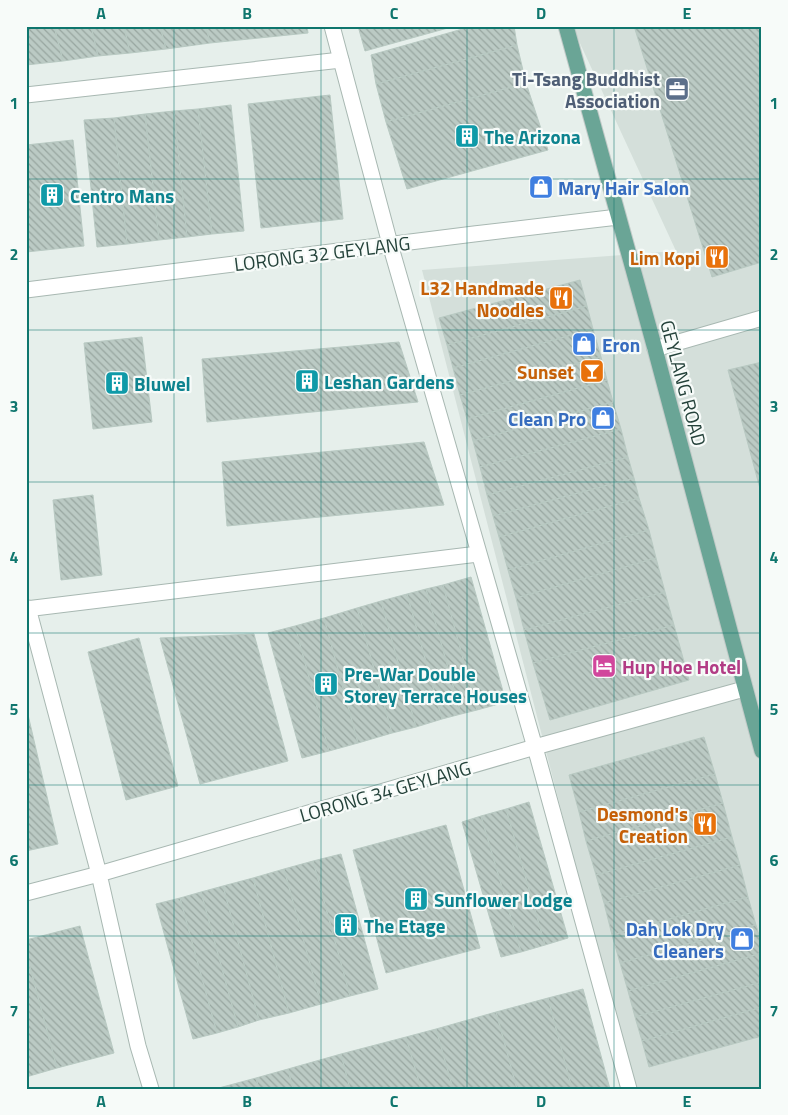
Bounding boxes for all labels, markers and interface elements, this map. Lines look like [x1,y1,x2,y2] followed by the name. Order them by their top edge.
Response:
[96,1,106,25] text: A
[242,1,252,25] text: B
[390,1,399,25] text: C
[536,1,546,25] text: D
[683,1,692,25] text: E
[512,64,660,115] place label: Ti-Tsang Buddhist Association
[664,76,690,102] office icon: Ti-Tsang Buddhist Association
[10,91,18,115] text: 1
[770,91,778,115] text: 1
[484,122,581,151] place label: The Arizona
[454,123,480,149] building icon: The Arizona
[558,173,689,202] place label: Mary Hair Salon
[528,174,554,200] shop icon: Mary Hair Salon
[70,181,174,210] place label: Centro Mans
[39,182,65,208] building icon: Centro Mans
[232,228,412,278] street label: LORONG 32 GEYLANG
[10,242,18,266] text: 2
[770,242,778,266] text: 2
[630,243,700,272] place label: Lim Kopi
[704,244,730,270] restaurant icon: Lim Kopi
[420,273,544,324] place label: L32 Handmade Noodles
[548,285,574,311] restaurant icon: L32 Handmade Noodles
[653,317,715,449] street label: GEYLANG ROAD
[602,330,640,359] place label: Eron
[571,331,597,357] shop icon: Eron
[517,357,574,386] place label: Sunset
[579,358,605,384] bar icon: Sunset
[324,367,455,396] place label: Leshan Gardens
[294,368,320,394] building icon: Leshan Gardens
[134,369,191,398] place label: Bluwel
[104,370,130,396] building icon: Bluwel
[10,394,18,418] text: 3
[770,394,778,418] text: 3
[508,404,586,433] place label: Clean Pro
[590,405,616,431] shop icon: Clean Pro
[10,545,19,569] text: 4
[770,545,779,569] text: 4
[622,652,741,681] place label: Hup Hoe Hotel
[591,653,617,679] hotel icon: Hup Hoe Hotel
[344,659,527,710] place label: Pre-War Double Storey Terrace Houses
[313,671,339,697] building icon: Pre-War Double Storey Terrace Houses
[10,697,19,721] text: 5
[770,697,779,721] text: 5
[296,753,474,829] street label: LORONG 34 GEYLANG
[597,799,688,850] place label: Desmond's Creation
[692,811,718,837] restaurant icon: Desmond's Creation
[10,848,19,872] text: 6
[770,848,779,872] text: 6
[434,885,573,914] place label: Sunflower Lodge
[403,886,429,912] building icon: Sunflower Lodge
[364,911,446,940] place label: The Etage
[333,912,359,938] building icon: The Etage
[626,914,724,965] place label: Dah Lok Dry Cleaners
[729,926,755,952] shop icon: Dah Lok Dry Cleaners
[10,999,18,1023] text: 7
[770,999,778,1023] text: 7
[96,1089,106,1113] text: A
[242,1089,252,1113] text: B
[390,1089,399,1113] text: C
[536,1089,546,1113] text: D
[683,1089,692,1113] text: E

